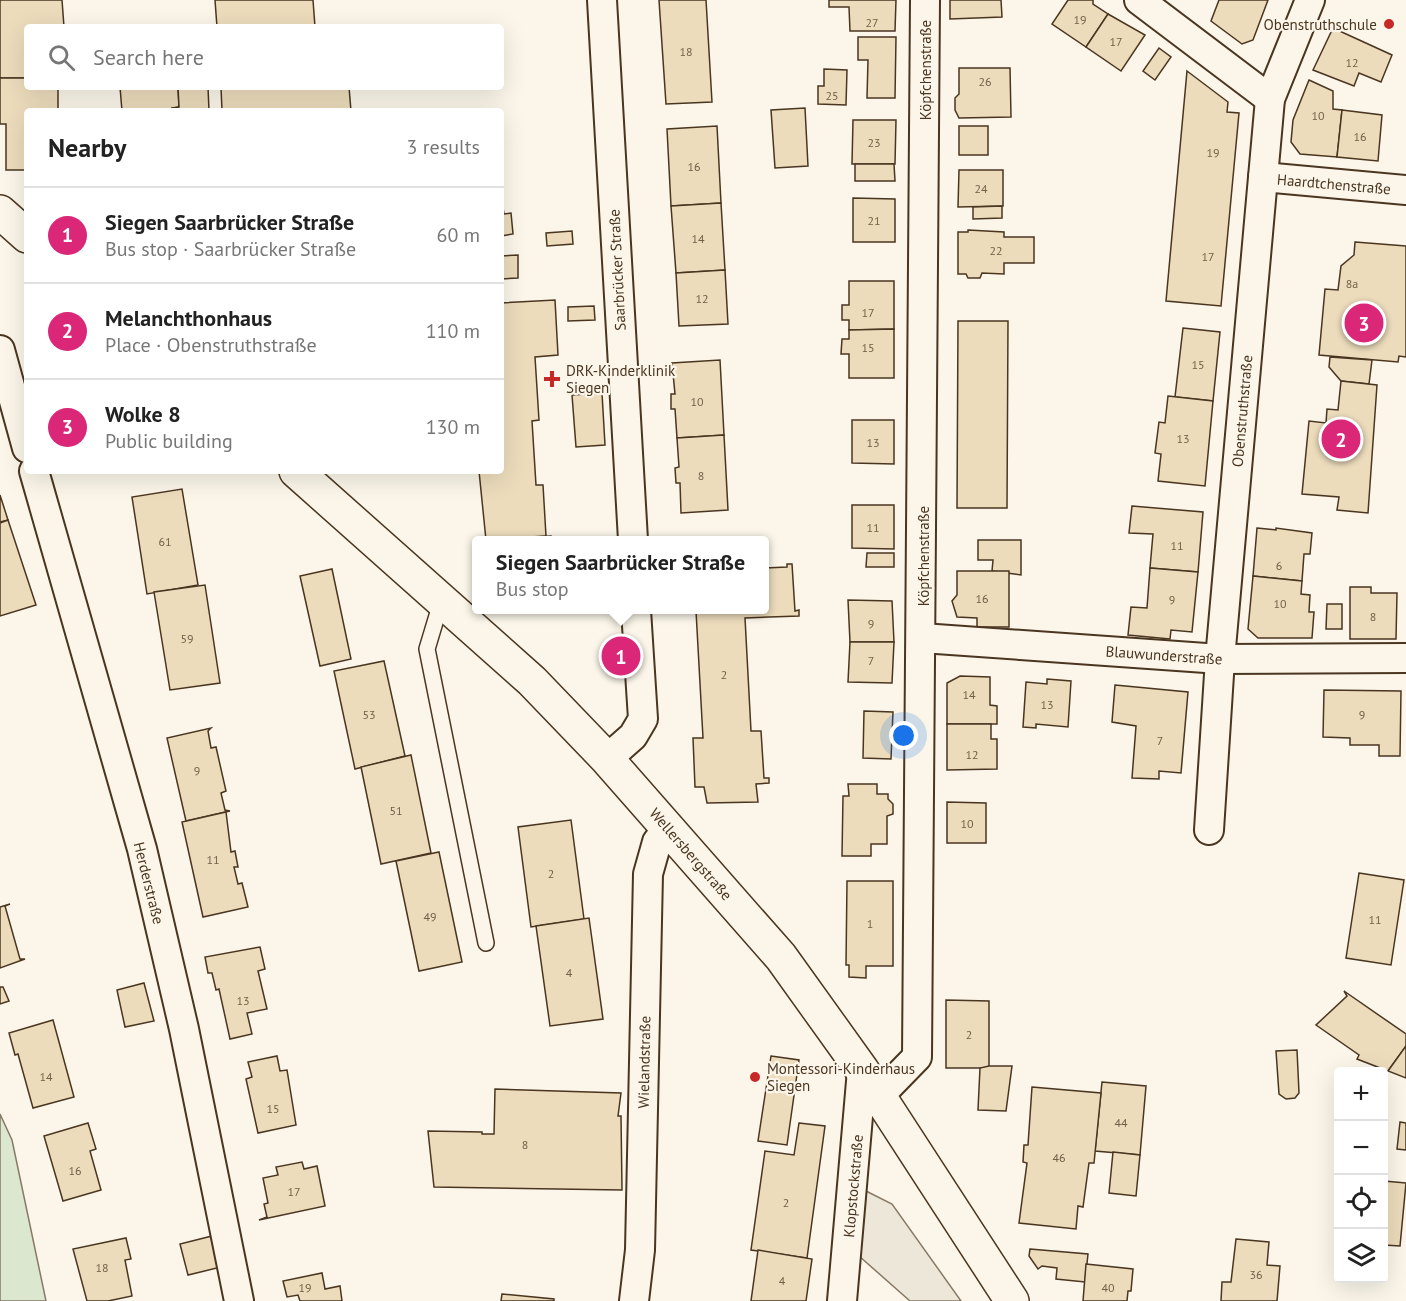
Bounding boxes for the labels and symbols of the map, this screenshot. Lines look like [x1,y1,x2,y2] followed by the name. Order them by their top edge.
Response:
[1073,12,1087,27] house number: 19
[865,15,879,30] house number: 27
[1264,15,1377,34] place label: Obenstruthschule
[1382,17,1396,31] marker: Obenstruthschule
[916,20,935,120] street label: Köpfchenstraße
[1109,34,1123,49] house number: 17
[679,44,693,59] house number: 18
[1345,55,1359,70] house number: 12
[978,74,992,89] house number: 26
[825,88,839,103] house number: 25
[1311,108,1325,123] house number: 10
[1353,129,1367,144] house number: 16
[867,135,881,150] house number: 23
[1206,145,1220,160] house number: 19
[687,159,701,174] house number: 16
[1276,170,1392,198] street label: Haardtchenstraße
[974,181,988,196] house number: 24
[604,209,630,331] street label: Saarbrücker Straße
[867,213,881,228] house number: 21
[691,231,705,246] house number: 14
[989,243,1003,258] house number: 22
[1201,249,1215,264] house number: 17
[1346,276,1358,291] house number: 8a
[695,291,709,306] house number: 12
[1344,300,1384,346] pin: 3
[861,305,875,320] house number: 17
[861,340,875,355] house number: 15
[1228,354,1256,468] street label: Obenstruthstraße
[1191,357,1205,372] house number: 15
[566,361,676,397] place label: DRK-Kinderklinik Siegen
[543,370,561,388] marker: DRK-Kinderklinik Siegen
[690,394,704,409] house number: 10
[1322,416,1360,462] pin: 2
[1176,431,1190,446] house number: 13
[866,435,880,450] house number: 13
[698,468,704,483] house number: 8
[914,506,933,606] street label: Köpfchenstraße
[866,520,880,535] house number: 11
[158,534,172,549] house number: 61
[1170,538,1184,553] house number: 11
[1276,558,1282,573] house number: 6
[975,591,989,606] house number: 16
[1169,592,1175,607] house number: 9
[1273,596,1287,611] house number: 10
[1370,609,1376,624] house number: 8
[868,616,874,631] house number: 9
[180,631,194,646] house number: 59
[602,634,640,678] pin: 1
[1105,641,1223,669] street label: Blauwunderstraße
[868,653,874,668] house number: 7
[721,667,727,682] house number: 2
[962,687,976,702] house number: 14
[1040,697,1054,712] house number: 13
[362,707,376,722] house number: 53
[1359,707,1365,722] house number: 9
[889,721,918,750] your location
[1157,733,1163,748] house number: 7
[965,747,979,762] house number: 12
[194,763,200,778] house number: 9
[389,803,403,818] house number: 51
[646,804,736,904] street label: Wellersbergstraße
[960,816,974,831] house number: 10
[130,840,168,926] street label: Herderstraße
[206,852,220,867] house number: 11
[548,866,554,881] house number: 2
[423,909,437,924] house number: 49
[1368,912,1382,927] house number: 11
[867,916,873,931] house number: 1
[566,965,573,980] house number: 4
[236,993,250,1008] house number: 13
[634,1016,654,1108] street label: Wielandstraße
[966,1027,972,1042] house number: 2
[767,1059,915,1095] place label: Montessori-Kinderhaus Siegen
[39,1069,53,1084] house number: 14
[748,1070,762,1084] marker: Montessori-Kinderhaus Siegen
[266,1101,280,1116] house number: 15
[1114,1115,1128,1130] house number: 44
[839,1134,867,1238] street label: Klopstockstraße
[522,1137,528,1152] house number: 8
[1052,1150,1066,1165] house number: 46
[68,1163,82,1178] house number: 16
[287,1184,301,1199] house number: 17
[783,1195,789,1210] house number: 2
[95,1260,109,1275] house number: 18
[1249,1267,1263,1282] house number: 36
[779,1273,786,1288] house number: 4
[298,1280,312,1295] house number: 19
[1101,1280,1115,1295] house number: 40

